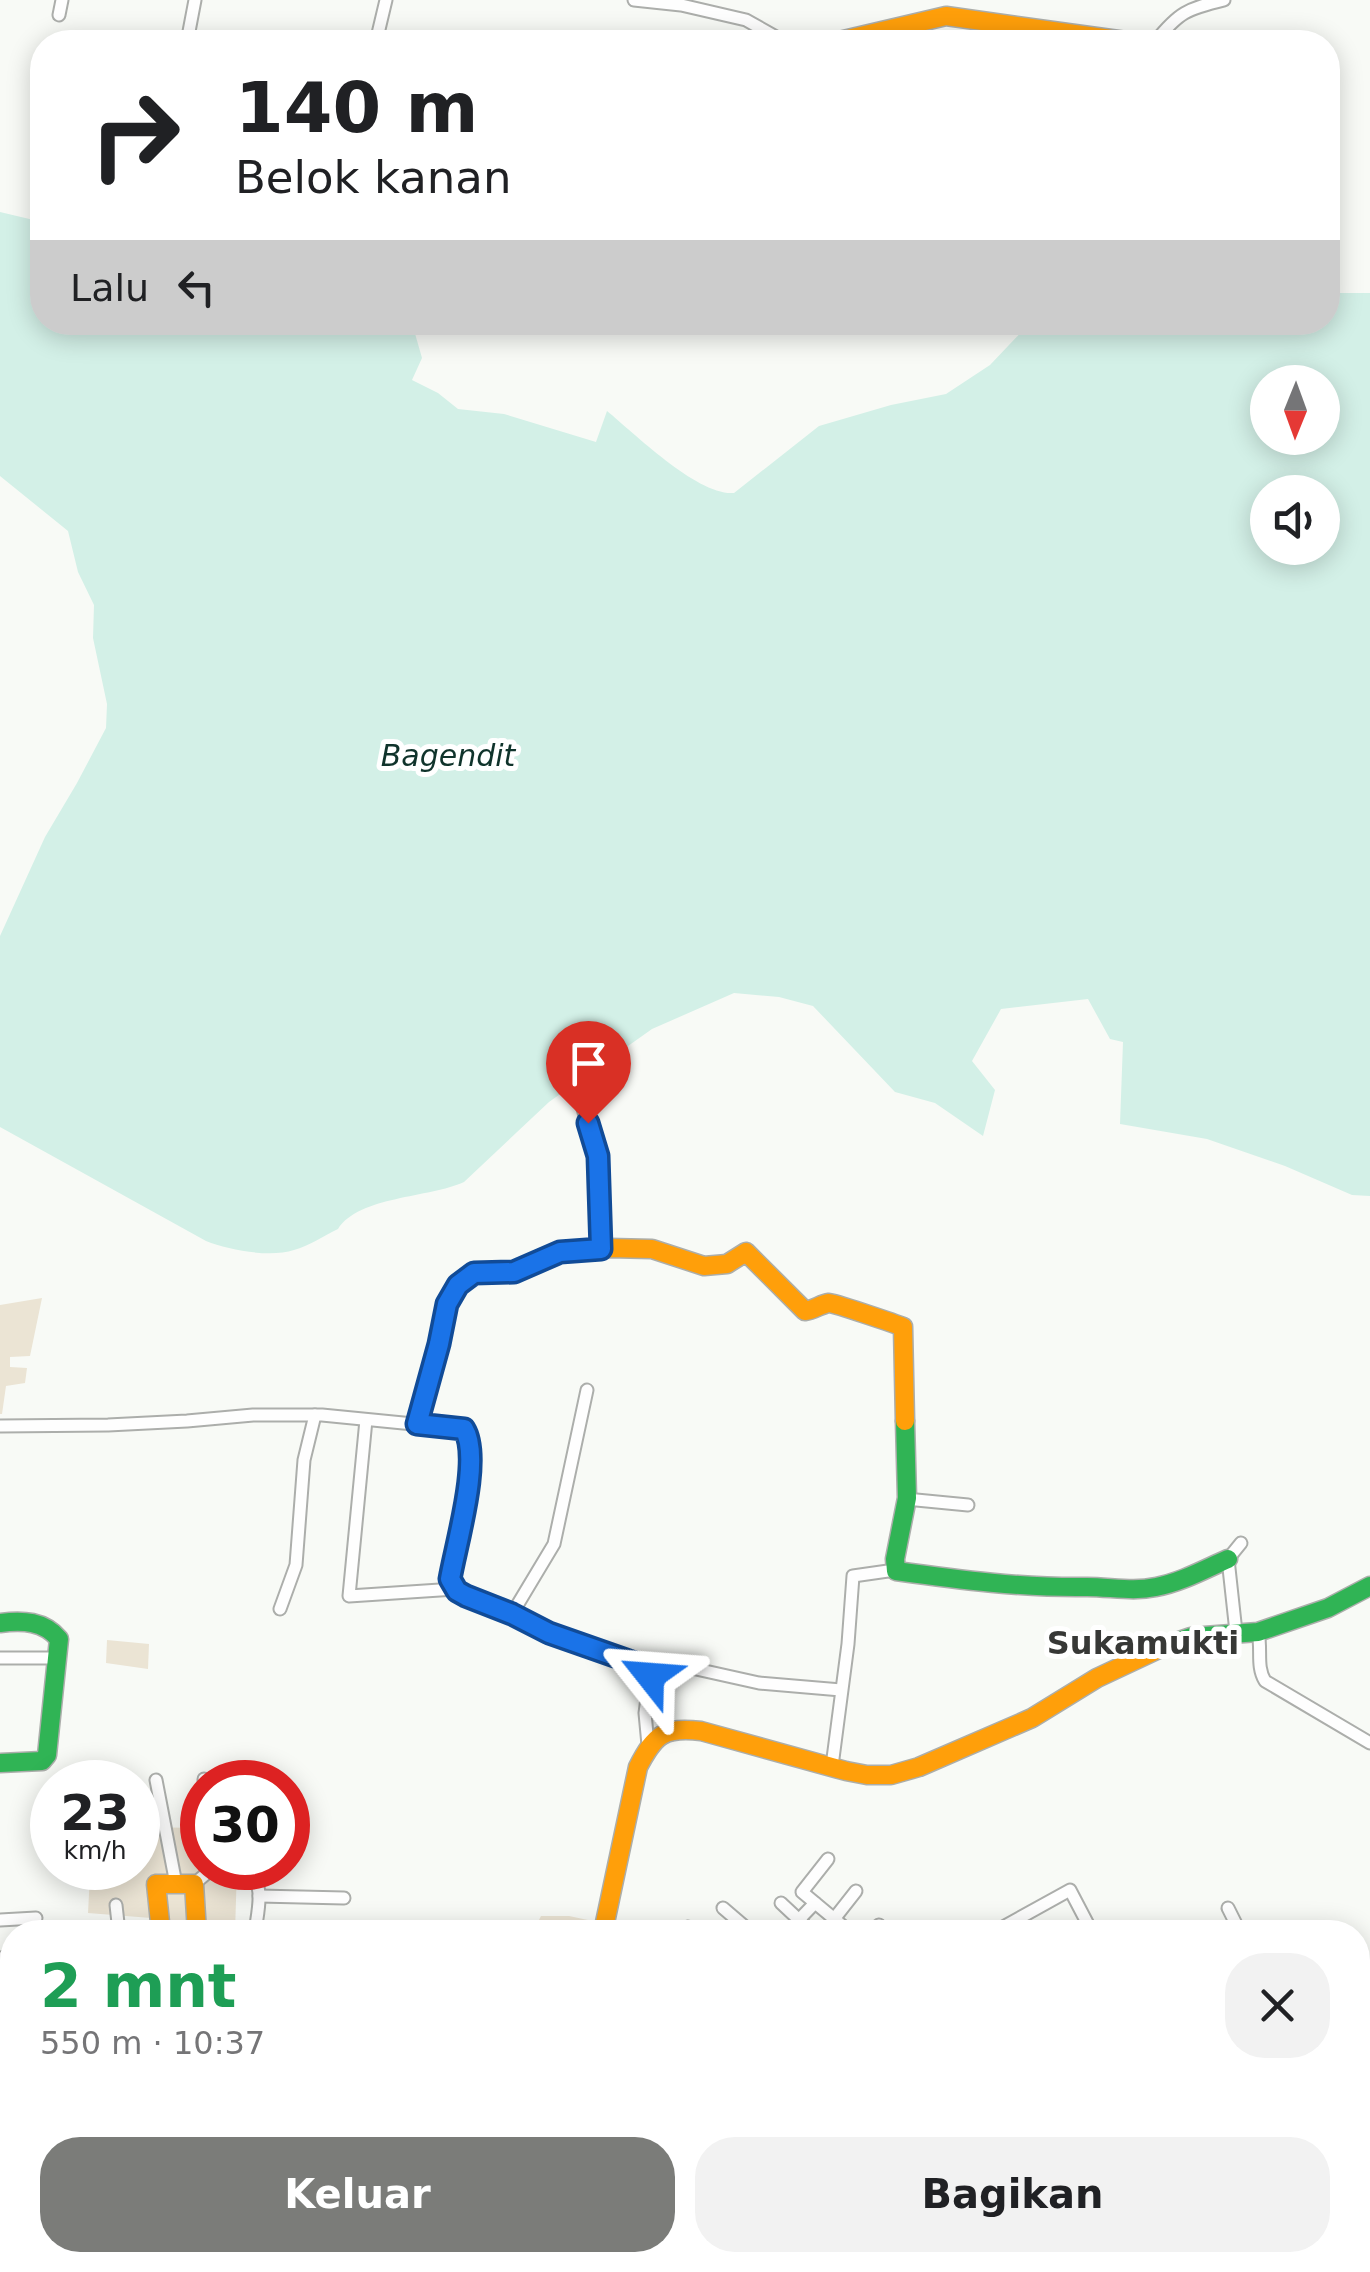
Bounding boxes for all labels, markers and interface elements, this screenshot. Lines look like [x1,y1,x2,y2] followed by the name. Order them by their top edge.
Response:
[235,67,478,149] text: 140 m
[70,70,200,200] icon: right
[235,151,511,204] text: Belok kanan
[169,260,224,315] icon: left
[70,266,149,310] text: Lalu
[1250,365,1340,455] north arrow
[1250,365,1340,565] map controls
[1250,475,1340,565] button: sound
[381,738,517,773] water label: Bagendit
[546,1021,631,1124] pin
[561,1036,616,1091] icon: arrive
[598,1624,702,1728] position arrow
[1047,1624,1239,1662] district label: Sukamukti
[180,1760,310,1890] speed limit sign: 30
[60,1784,130,1842] text: 23
[63,1836,127,1865] text: km/h
[40,1951,237,2021] text: 2 mnt
[1225,1953,1330,2058] button: close
[40,2024,265,2062] text: 550 m · 10:37
[40,2137,675,2252] button: Keluar
[695,2137,1330,2252] button: Bagikan

